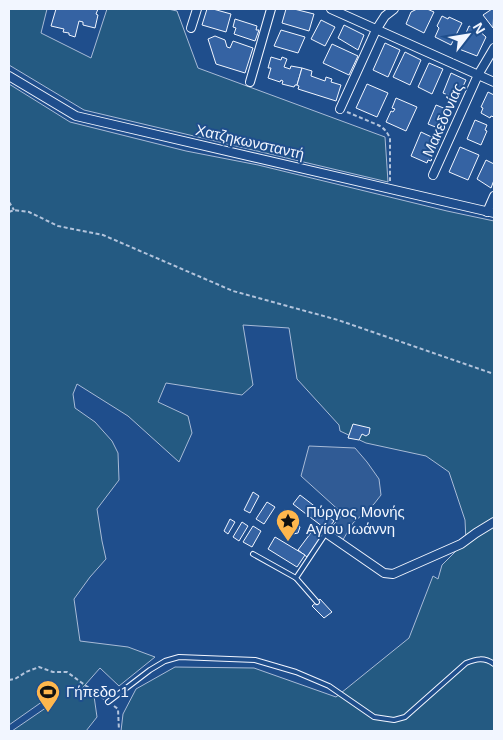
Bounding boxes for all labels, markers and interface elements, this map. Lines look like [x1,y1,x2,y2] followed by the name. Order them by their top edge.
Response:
[443,10,493,60] north arrow
[470,20,489,37] text: N
[419,80,466,159] street label: Μακεδονίας
[194,121,306,162] street label: Χατζηκωνσταντή
[306,503,405,537] place label: Πύργος Μονής Αγίου Ιωάννη
[275,508,301,542] place icon: Πύργος Μονής Αγίου Ιωάννη
[35,679,61,713] sports icon: Γήπεδο 1
[66,683,129,700] place label: Γήπεδο 1

